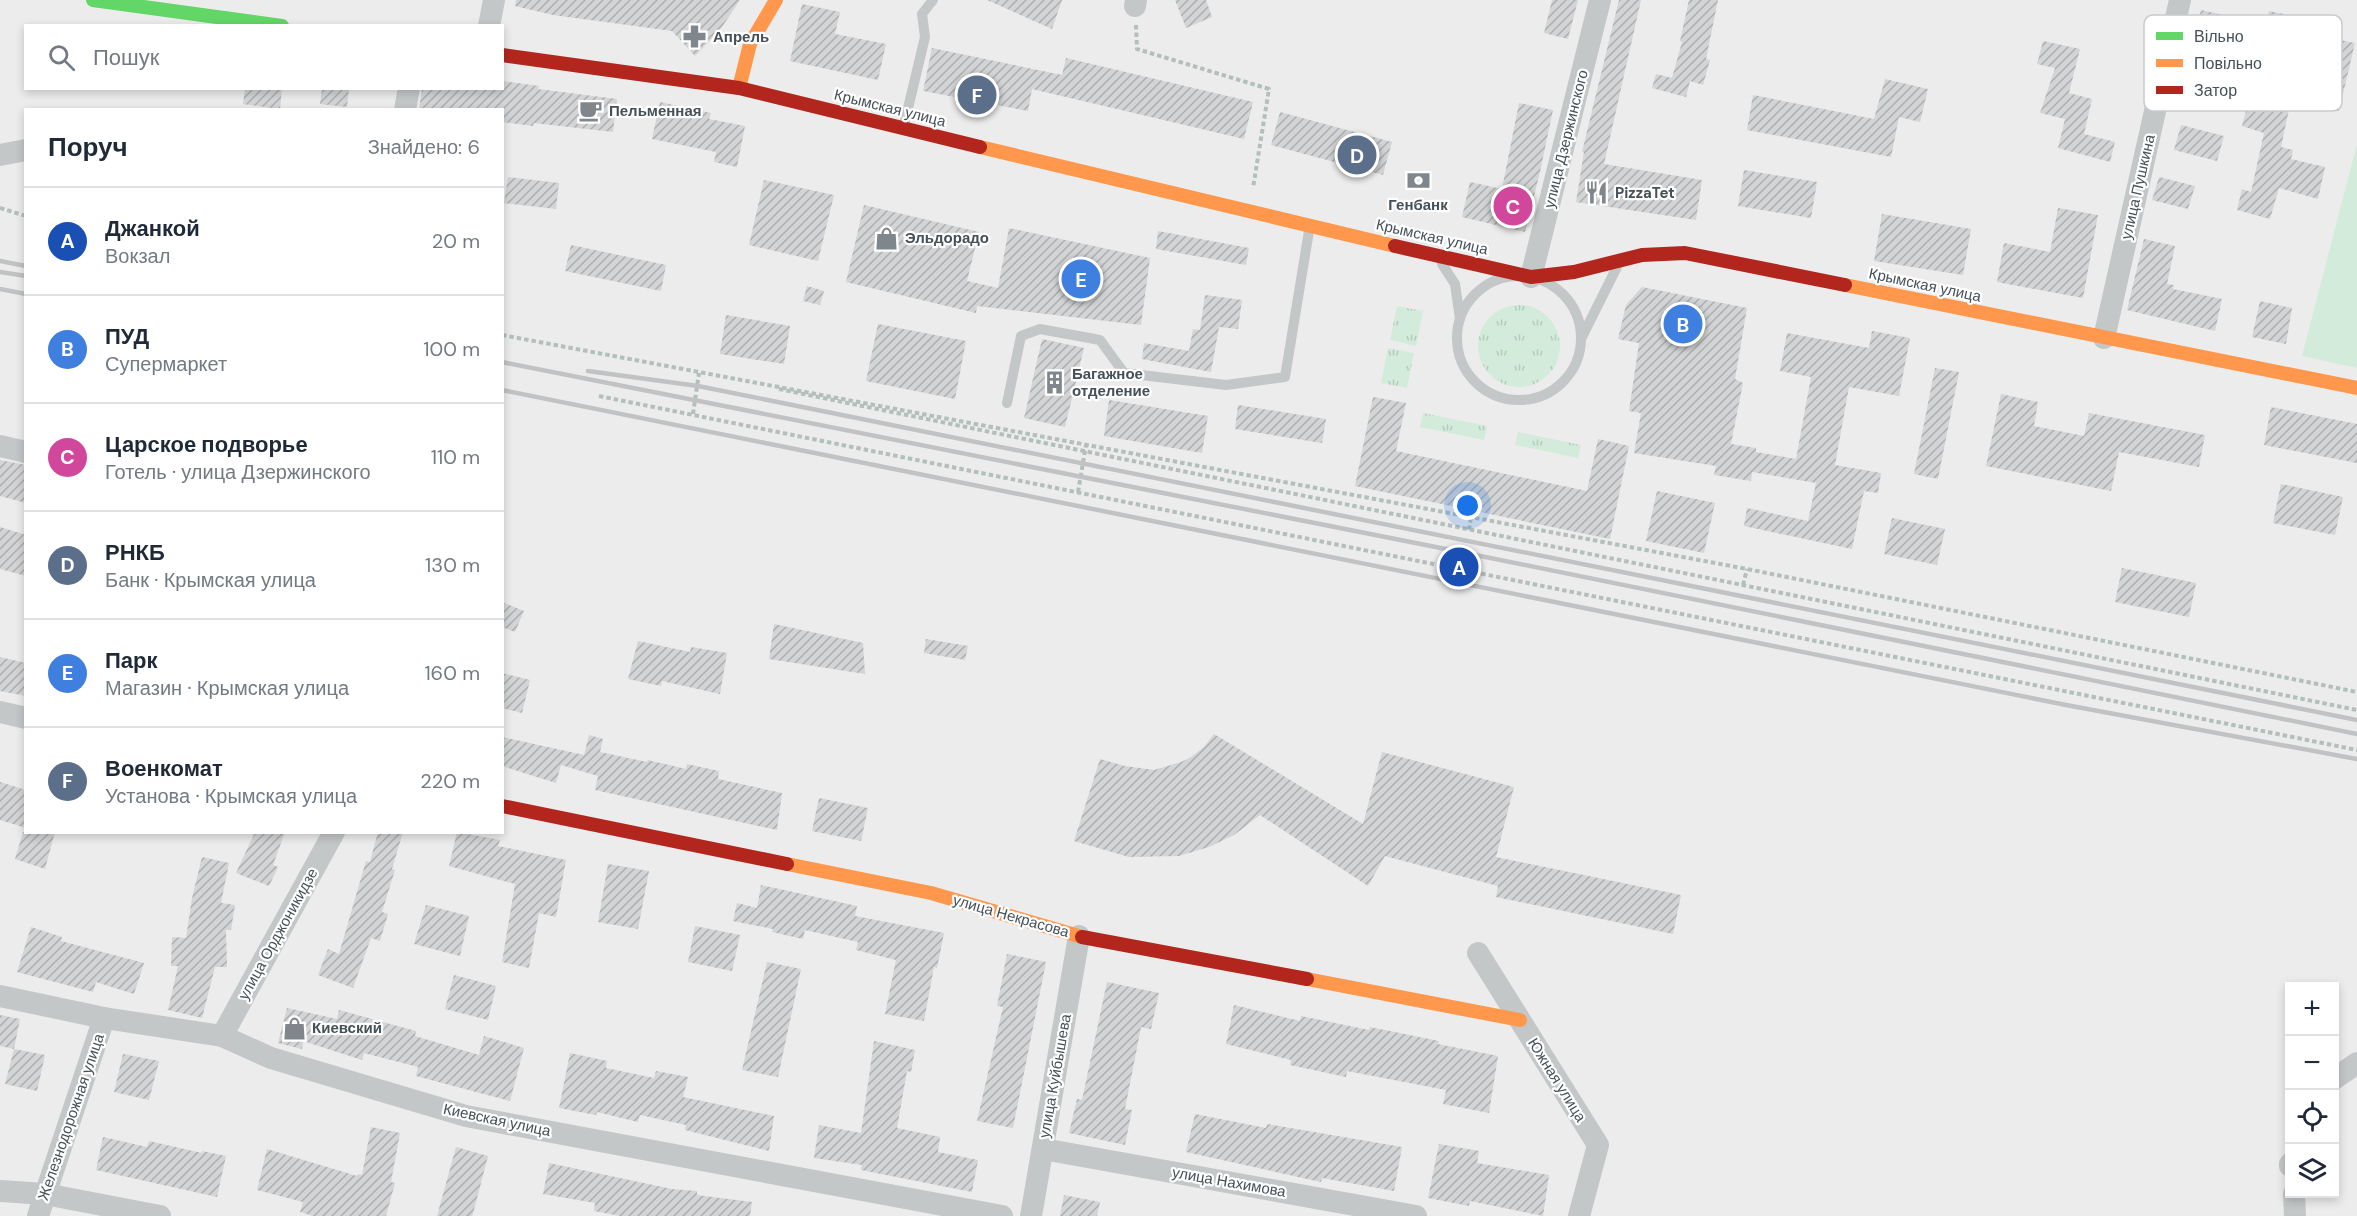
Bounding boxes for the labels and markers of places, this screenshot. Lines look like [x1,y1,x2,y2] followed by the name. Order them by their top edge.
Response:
[682,24,708,50] pharmacy icon: Апрель
[713,27,769,47] place label: Апрель
[958,72,996,118] pin: F
[578,98,604,124] cafe icon: Пельменная
[609,101,702,121] place label: Пельменная
[1338,132,1376,178] pin: D
[1405,168,1431,194] bank icon: Генбанк
[1584,180,1610,206] restaurant icon: PizzaTet
[1615,183,1675,203] place label: PizzaTet
[1494,184,1532,228] pin: C
[1388,195,1448,215] place label: Генбанк
[874,225,900,251] shop icon: Эльдорадо
[905,228,989,248] place label: Эльдорадо
[1062,256,1100,302] pin: E
[1664,302,1702,346] pin: B
[1072,364,1150,401] place label: Багажное отделение
[1041,370,1067,396] building icon: Багажное отделение
[1440,544,1478,590] pin: A
[281,1015,307,1041] shop icon: Киевский
[312,1018,382,1038] place label: Киевский

